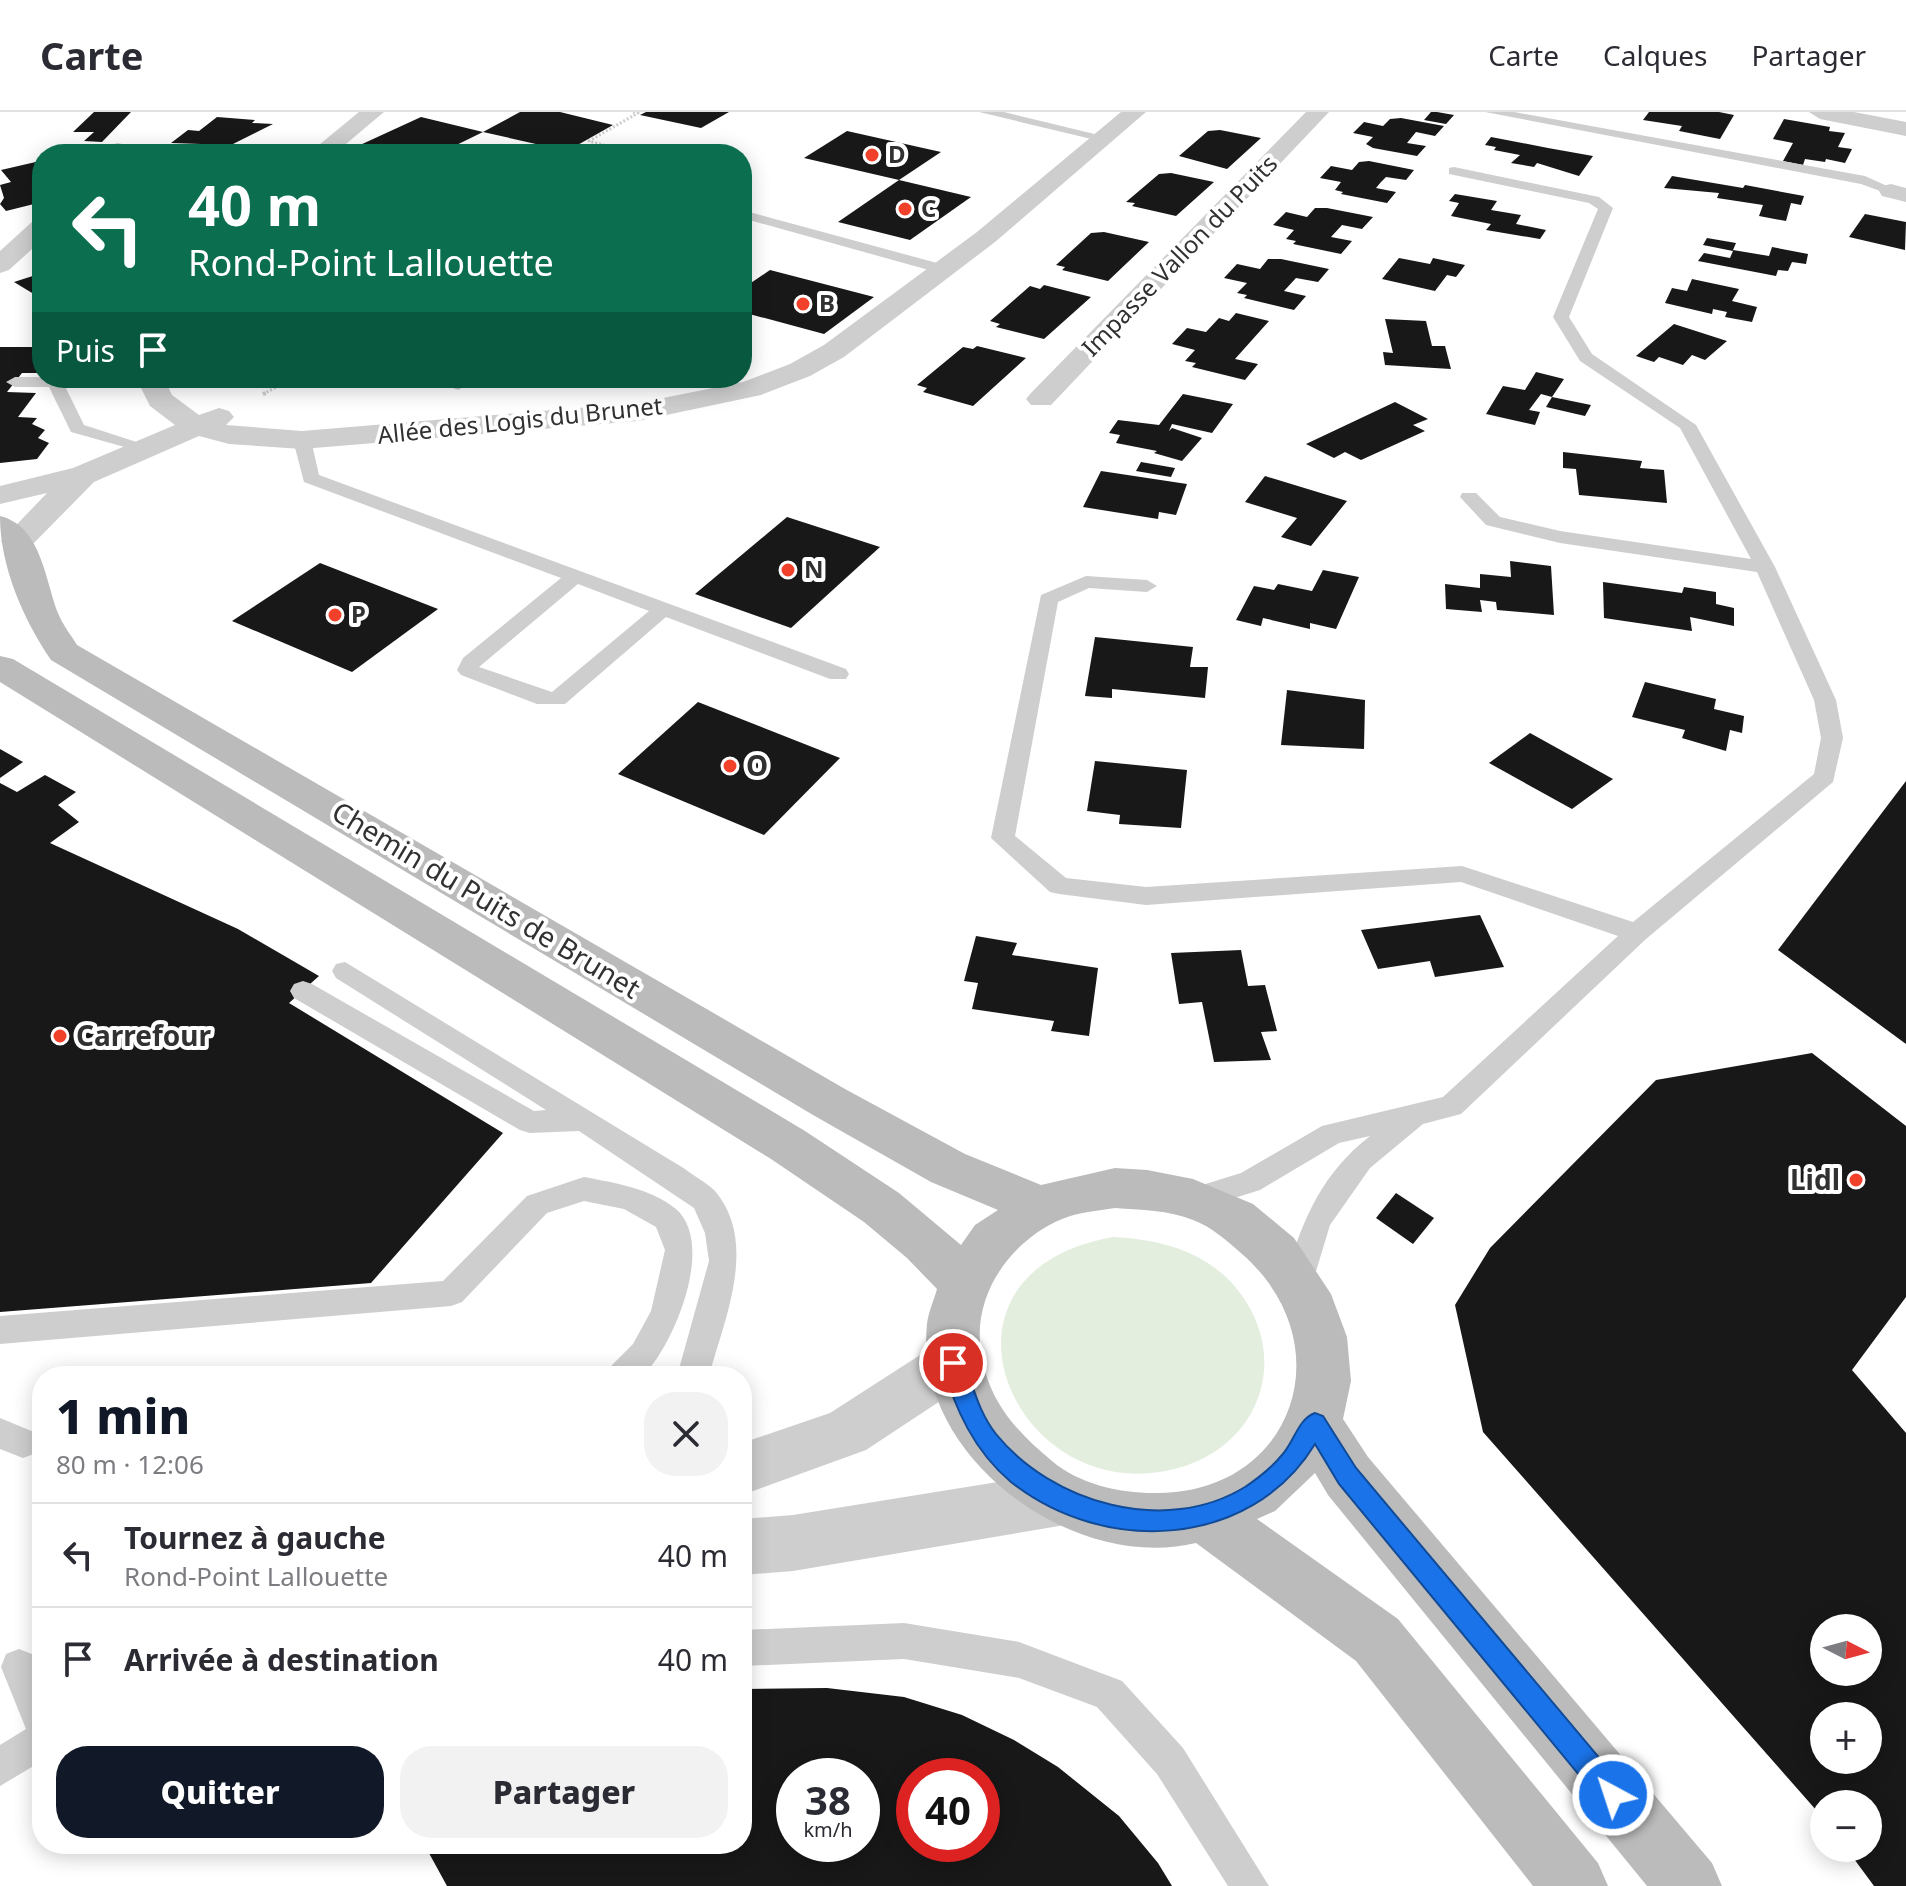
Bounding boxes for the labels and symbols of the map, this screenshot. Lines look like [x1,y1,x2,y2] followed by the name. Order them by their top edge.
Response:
[888,137,906,170] place label: D
[863,146,881,164] marker: D
[1074,147,1284,363] street label: Impasse Vallon du Puits
[921,191,936,224] place label: C
[896,200,914,218] marker: C
[819,286,835,319] place label: B
[794,295,812,313] marker: B
[376,388,664,451] street label: Allée des Logis du Brunet
[804,552,824,585] place label: N
[779,561,797,579] marker: N
[351,597,366,630] place label: P
[326,606,344,624] marker: P
[746,746,768,784] place label: O
[721,757,739,775] marker: O
[325,792,648,1006] street label: Chemin du Puits de Brunet
[76,1016,211,1054] place label: Carrefour
[51,1027,69,1045] marker: Carrefour
[1790,1160,1840,1198] place label: Lidl
[1847,1171,1865,1189] marker: Lidl
[919,1329,987,1397] pin
[1810,1614,1882,1686] north arrow
[1571,1753,1655,1837] position arrow
[896,1758,1000,1862] speed limit sign: 40

